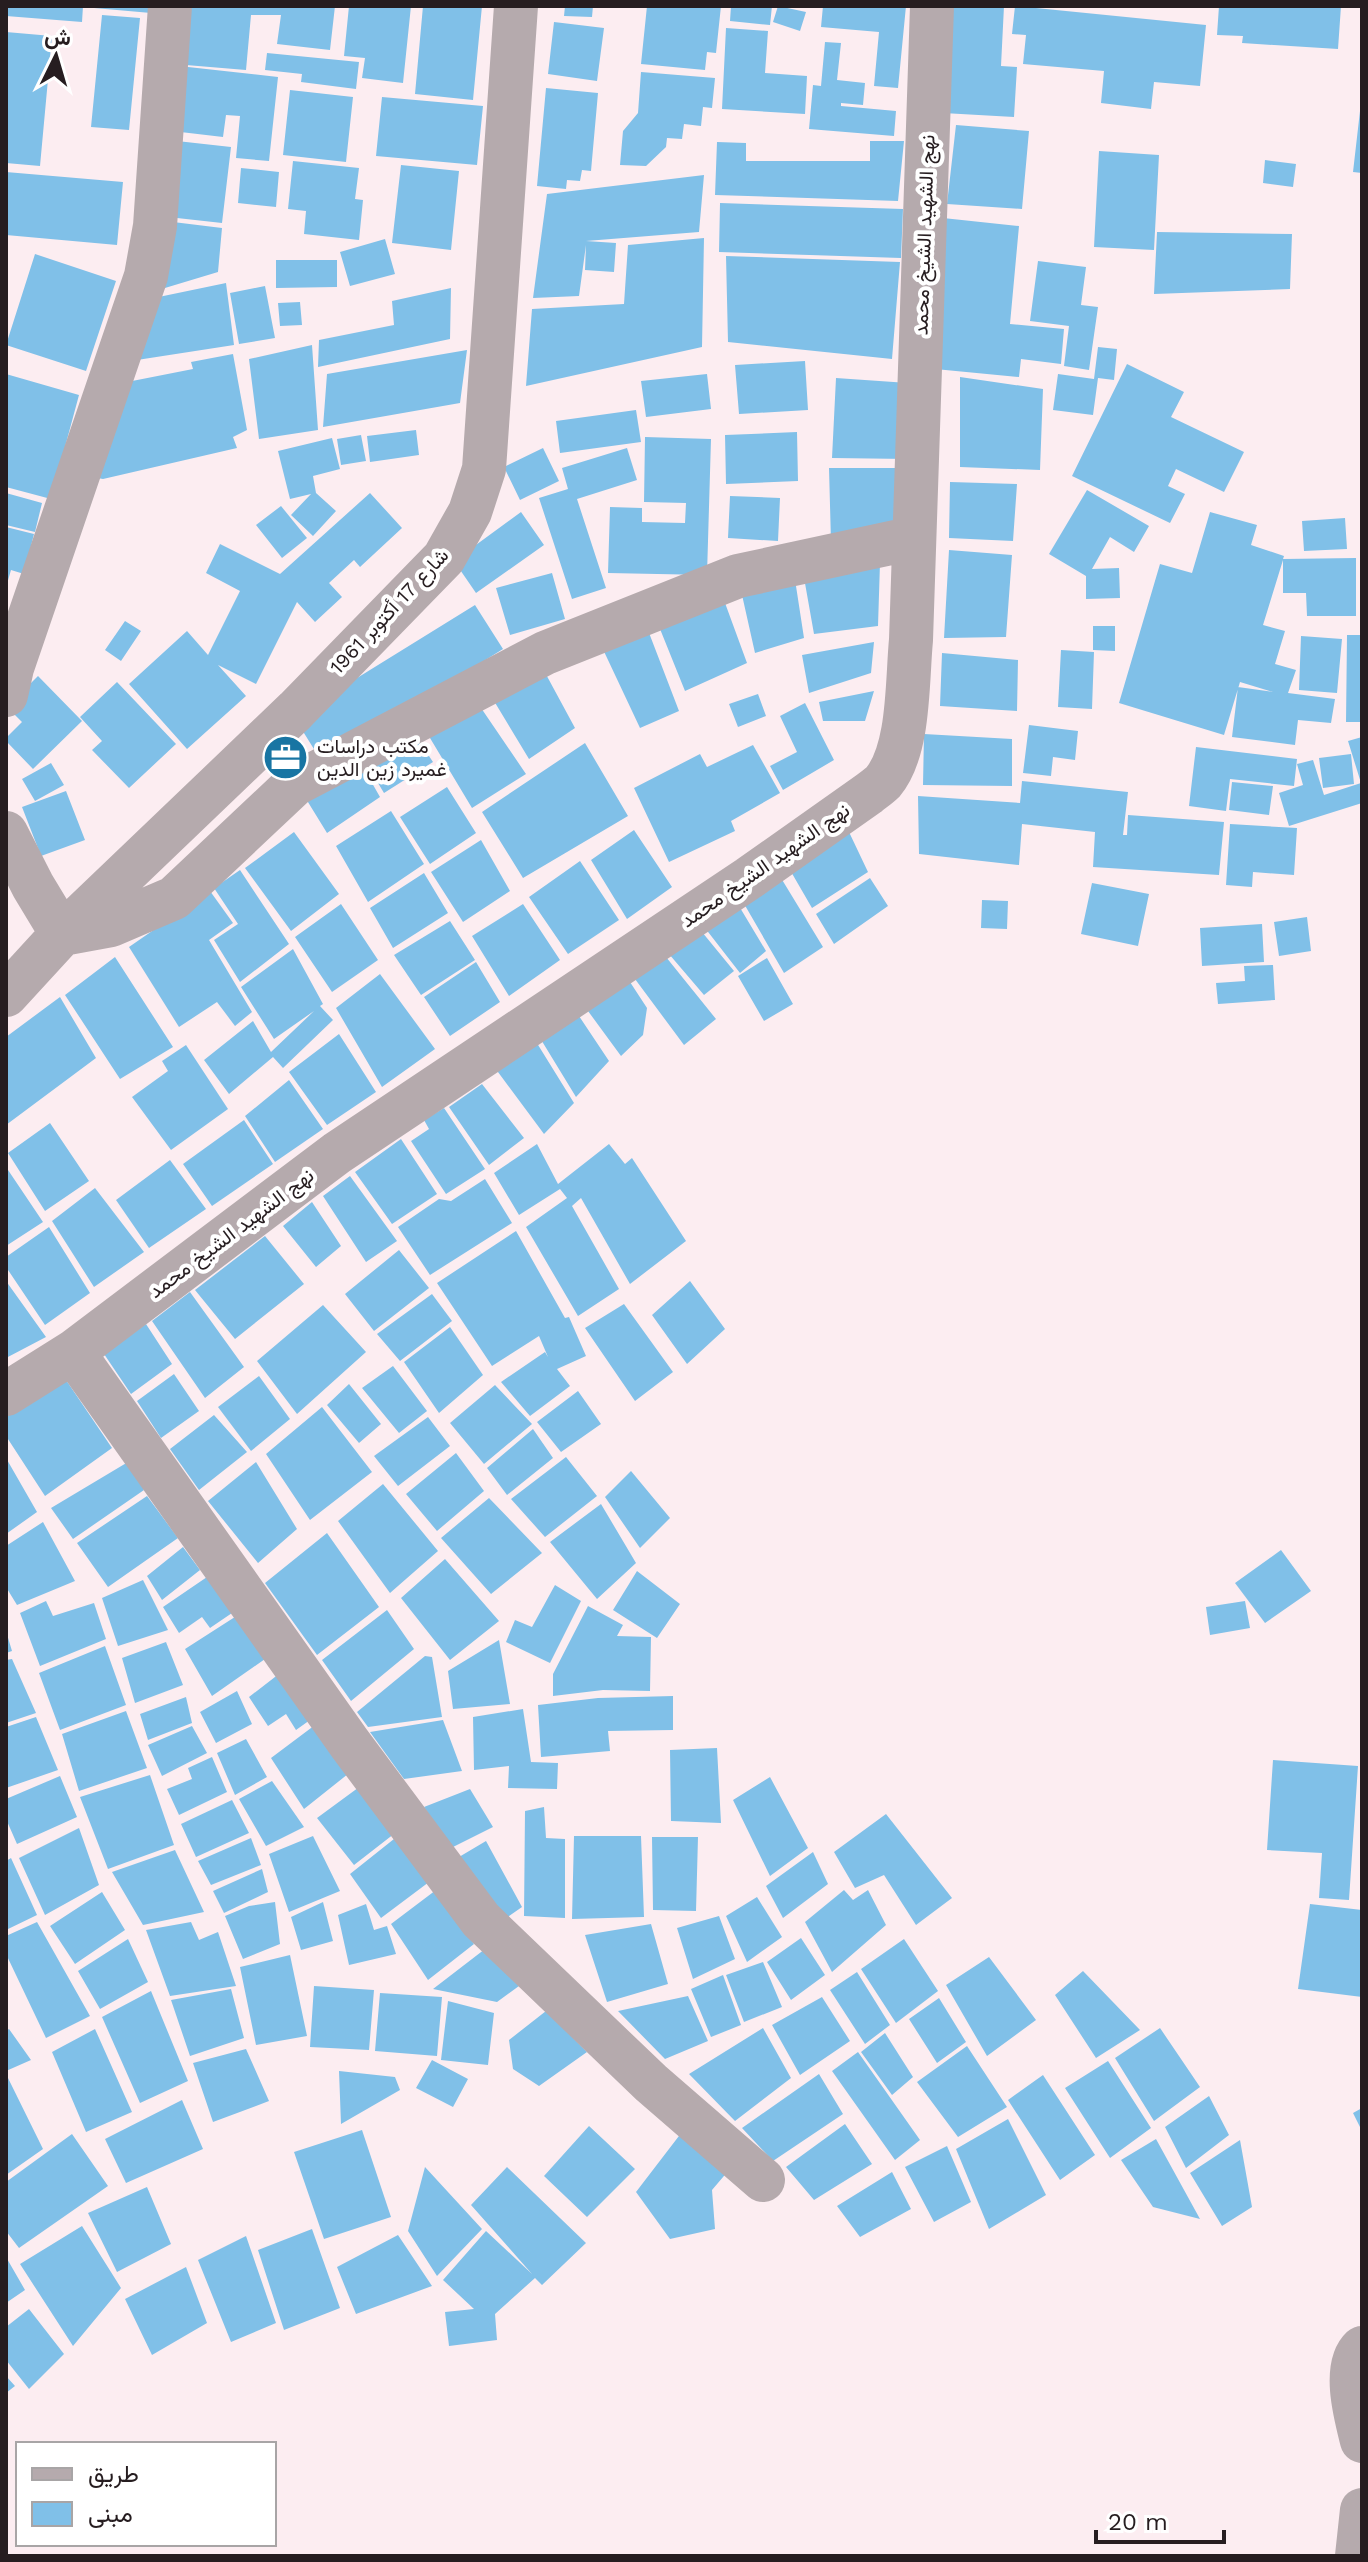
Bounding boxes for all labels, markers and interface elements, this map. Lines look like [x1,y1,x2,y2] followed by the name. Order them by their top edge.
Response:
[16,16,96,96] north arrow
[43,23,72,51] text: ش
[909,134,941,336] street label: نهج الشهيد الشيخ محمد
[325,543,455,680] street label: شارع 17 أكتوبر 1961
[262,734,310,782] office icon: مكتب دراسات غميرد زين الدين
[317,734,447,782] place label: مكتب دراسات غميرد زين الدين
[676,798,855,934] street label: نهج الشهيد الشيخ محمد
[144,1163,320,1305] street label: نهج الشهيد الشيخ محمد
[16,2442,276,2546] legend
[88,2460,139,2489] text: طريق
[1096,2494,1224,2544] scale bar
[88,2500,133,2528] text: مبنى
[1108,2508,1168,2536] text: 20 m

